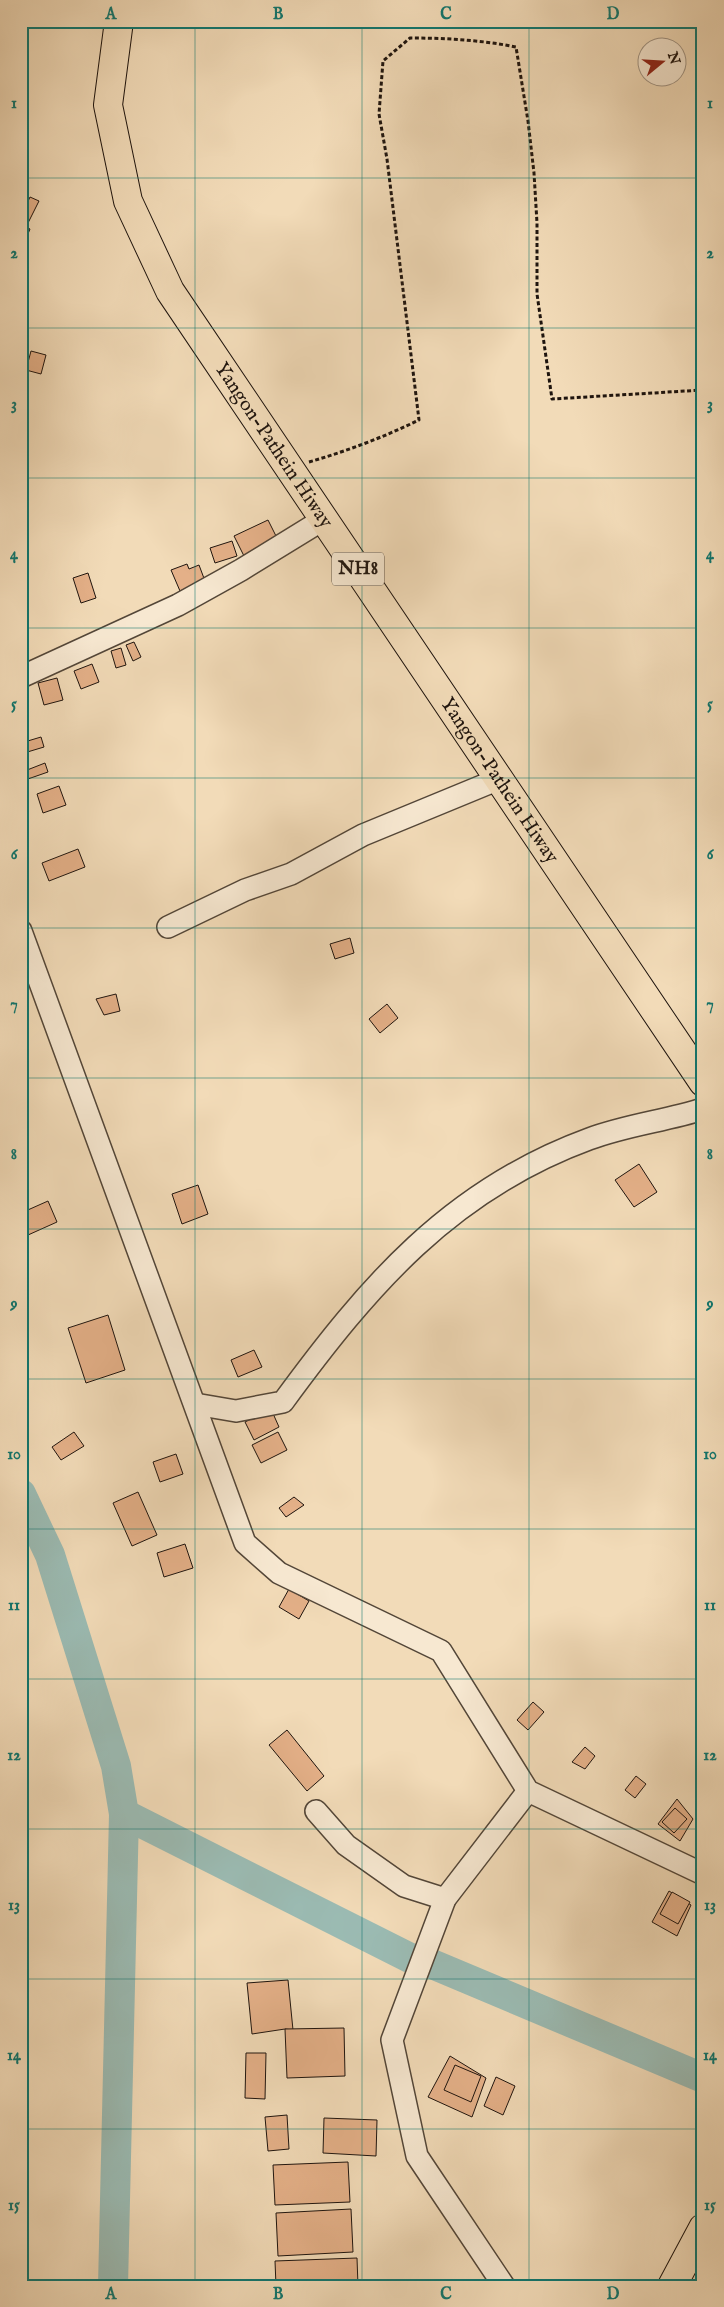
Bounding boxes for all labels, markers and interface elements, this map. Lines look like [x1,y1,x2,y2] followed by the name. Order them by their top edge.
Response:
[105,5,118,25] text: A
[273,5,284,25] text: B
[440,5,452,25] text: C
[607,5,620,25] text: D
[636,38,686,88] north arrow
[663,49,684,67] text: N
[11,94,17,114] text: 1
[707,94,713,114] text: 1
[10,244,18,264] text: 2
[706,244,714,264] text: 2
[209,357,339,533] street label: Yangon-Pathein Hiway
[11,395,17,415] text: 3
[707,395,713,415] text: 3
[10,545,19,565] text: 4
[706,545,715,565] text: 4
[332,552,384,586] road number: NH8
[435,692,565,868] street label: Yangon-Pathein Hiway
[11,695,17,715] text: 5
[707,695,713,715] text: 5
[11,845,19,865] text: 6
[707,845,715,865] text: 6
[10,995,18,1015] text: 7
[706,995,714,1015] text: 7
[11,1145,17,1165] text: 8
[707,1145,713,1165] text: 8
[10,1295,18,1315] text: 9
[706,1295,714,1315] text: 9
[7,1445,21,1465] text: 10
[703,1445,717,1465] text: 10
[8,1596,20,1616] text: 11
[704,1596,716,1616] text: 11
[7,1746,21,1766] text: 12
[703,1746,717,1766] text: 12
[8,1896,20,1916] text: 13
[704,1896,716,1916] text: 13
[7,2046,22,2066] text: 14
[703,2046,718,2066] text: 14
[8,2196,20,2216] text: 15
[704,2196,716,2216] text: 15
[105,2285,118,2305] text: A
[273,2285,284,2305] text: B
[440,2285,452,2305] text: C
[607,2285,620,2305] text: D

